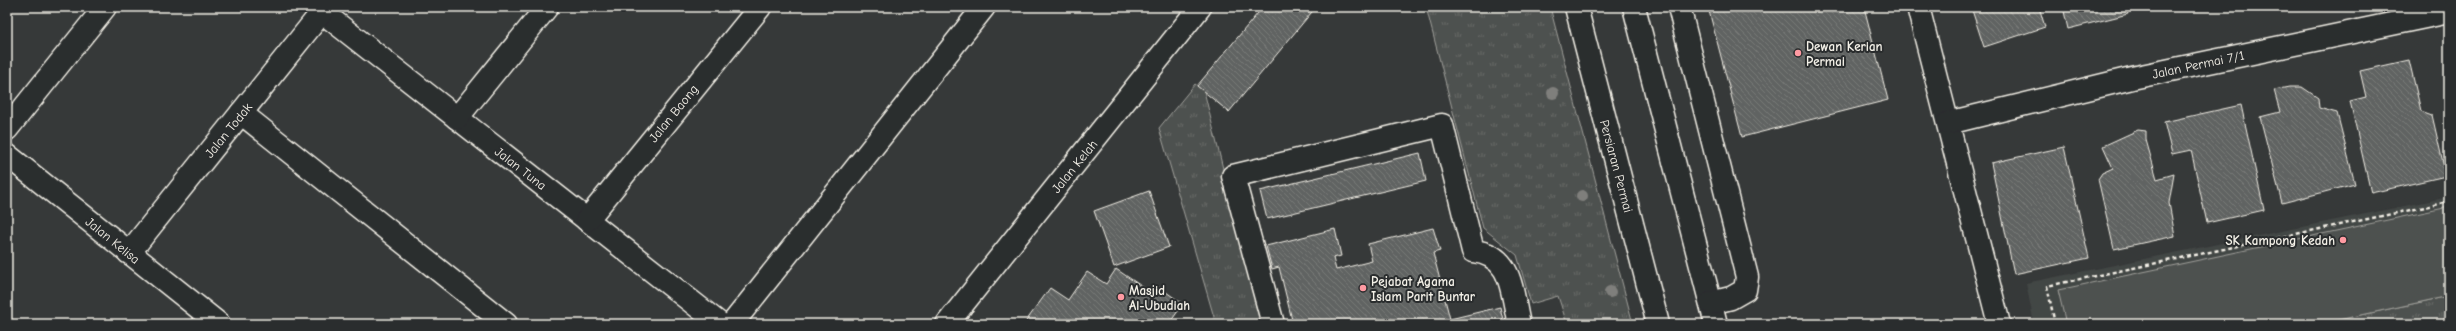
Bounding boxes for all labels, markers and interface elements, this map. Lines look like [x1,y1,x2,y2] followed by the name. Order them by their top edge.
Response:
[1806,39,1883,69] place label: Dewan Kerian Permai
[2151,47,2246,82] street label: Jalan Permai 7/1
[1793,48,1803,58] marker: Dewan Kerian Permai
[646,82,701,145] street label: Jalan Baong
[202,99,255,161] street label: Jalan Todak
[1597,118,1636,214] street label: Persiaran Permai
[1048,137,1100,196] street label: Jalan Kelah
[492,144,549,193] street label: Jalan Tuna
[83,214,143,267] street label: Jalan Kelisa
[2225,233,2335,248] place label: SK Kampong Kedah
[2338,235,2348,245] marker: SK Kampong Kedah
[1371,274,1476,304] place label: Pejabat Agama Islam Parit Buntar
[1129,283,1190,313] place label: Masjid Al-Ubudiah
[1358,283,1368,293] marker: Pejabat Agama Islam Parit Buntar
[1116,292,1126,302] marker: Masjid Al-Ubudiah

